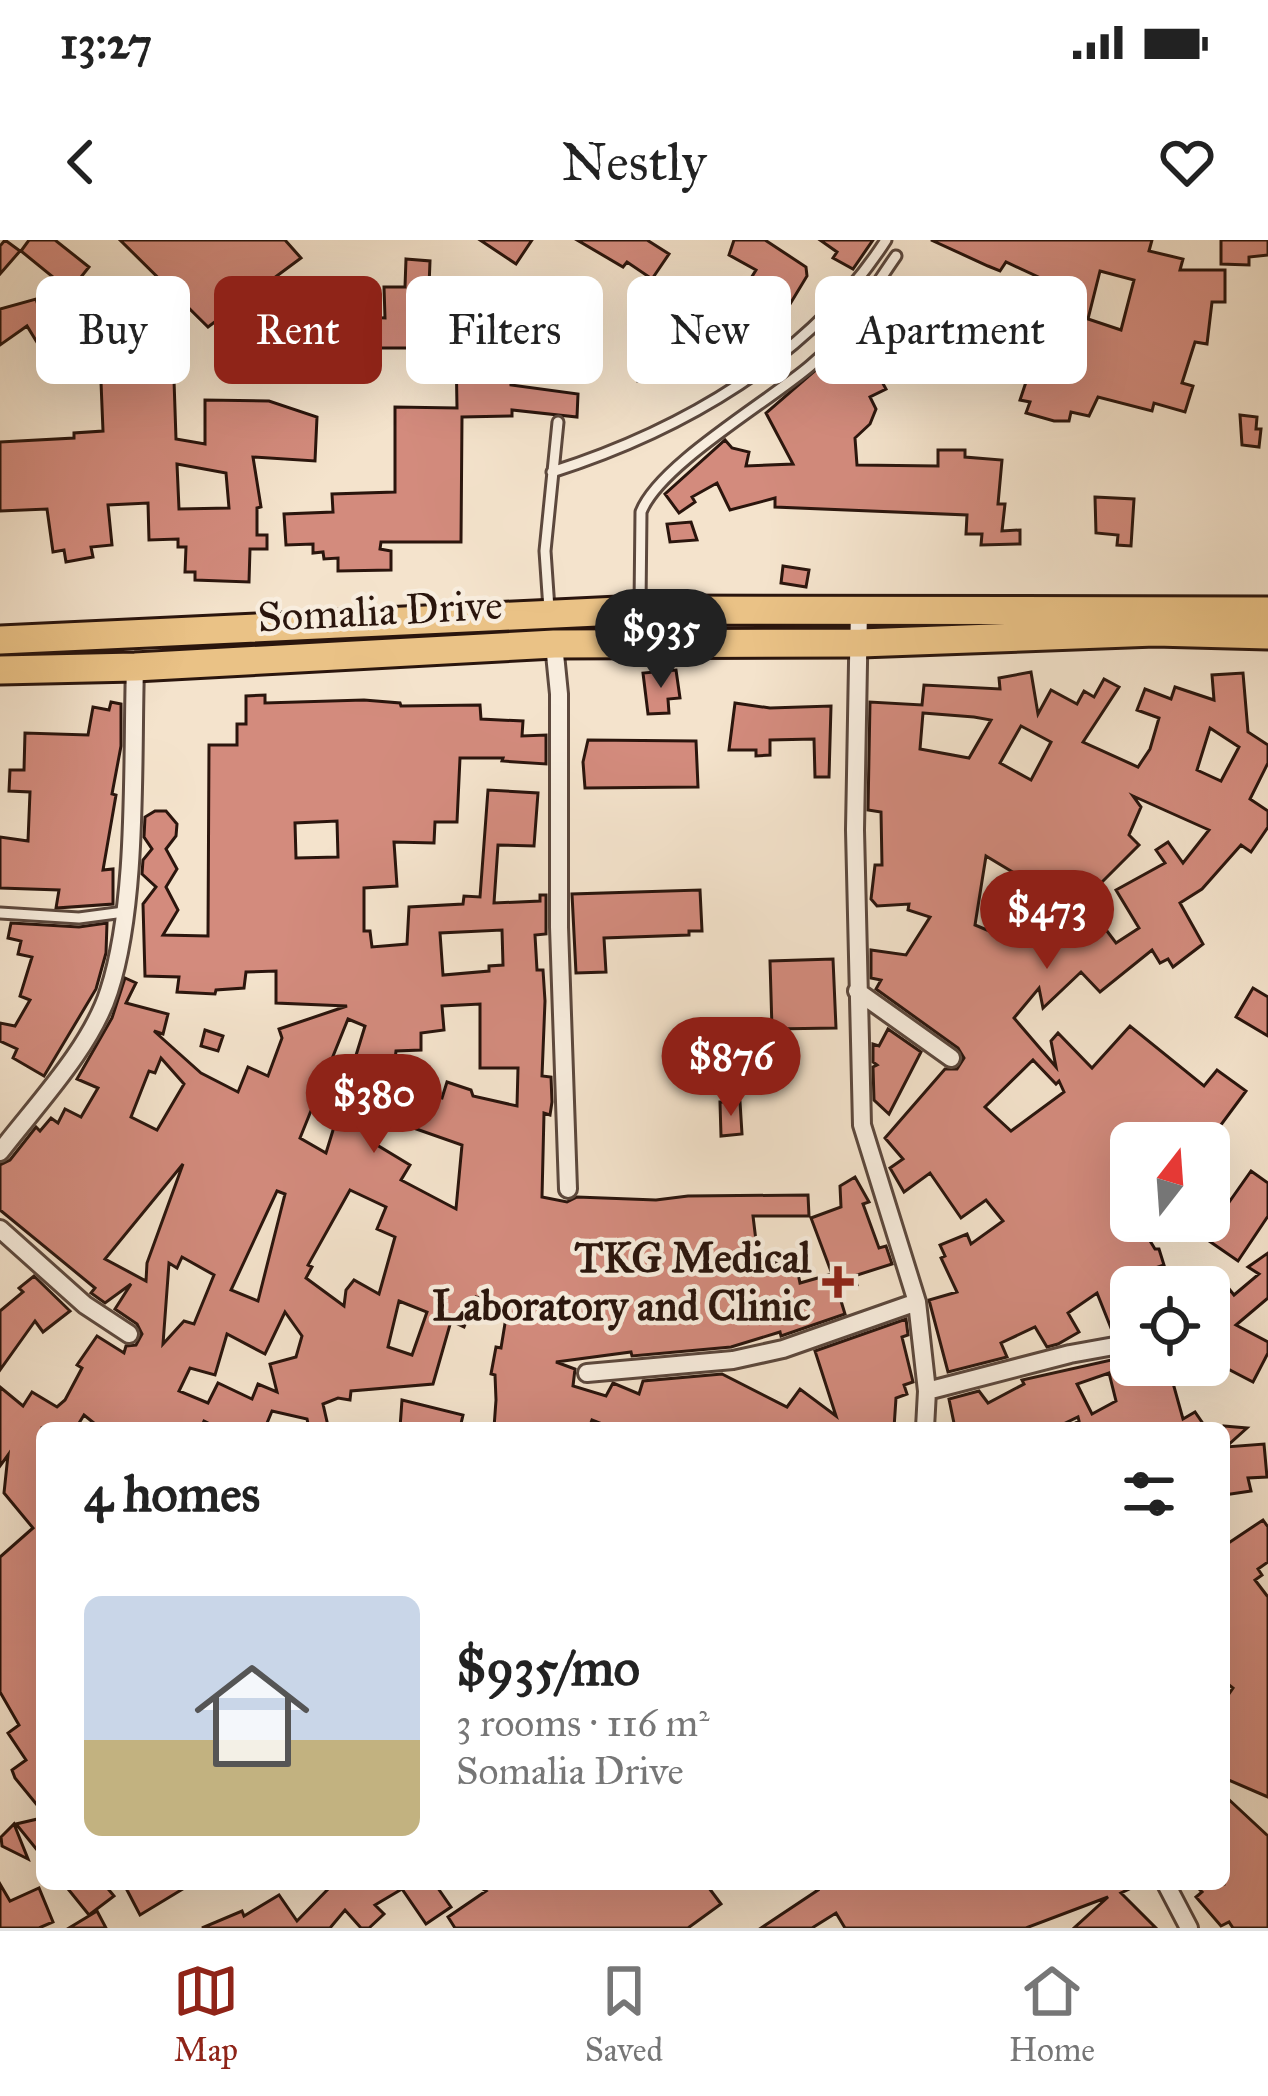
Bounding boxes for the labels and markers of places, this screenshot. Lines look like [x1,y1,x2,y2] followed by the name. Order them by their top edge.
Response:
[590,589,732,691] pin: $935
[976,870,1118,972] pin: $473
[660,1017,802,1119] pin: $876
[303,1054,445,1156] pin: $380
[432,1232,812,1332] place label: TKG Medical Laboratory and Clinic
[822,1266,854,1298] marker: TKG Medical Laboratory and Clinic

